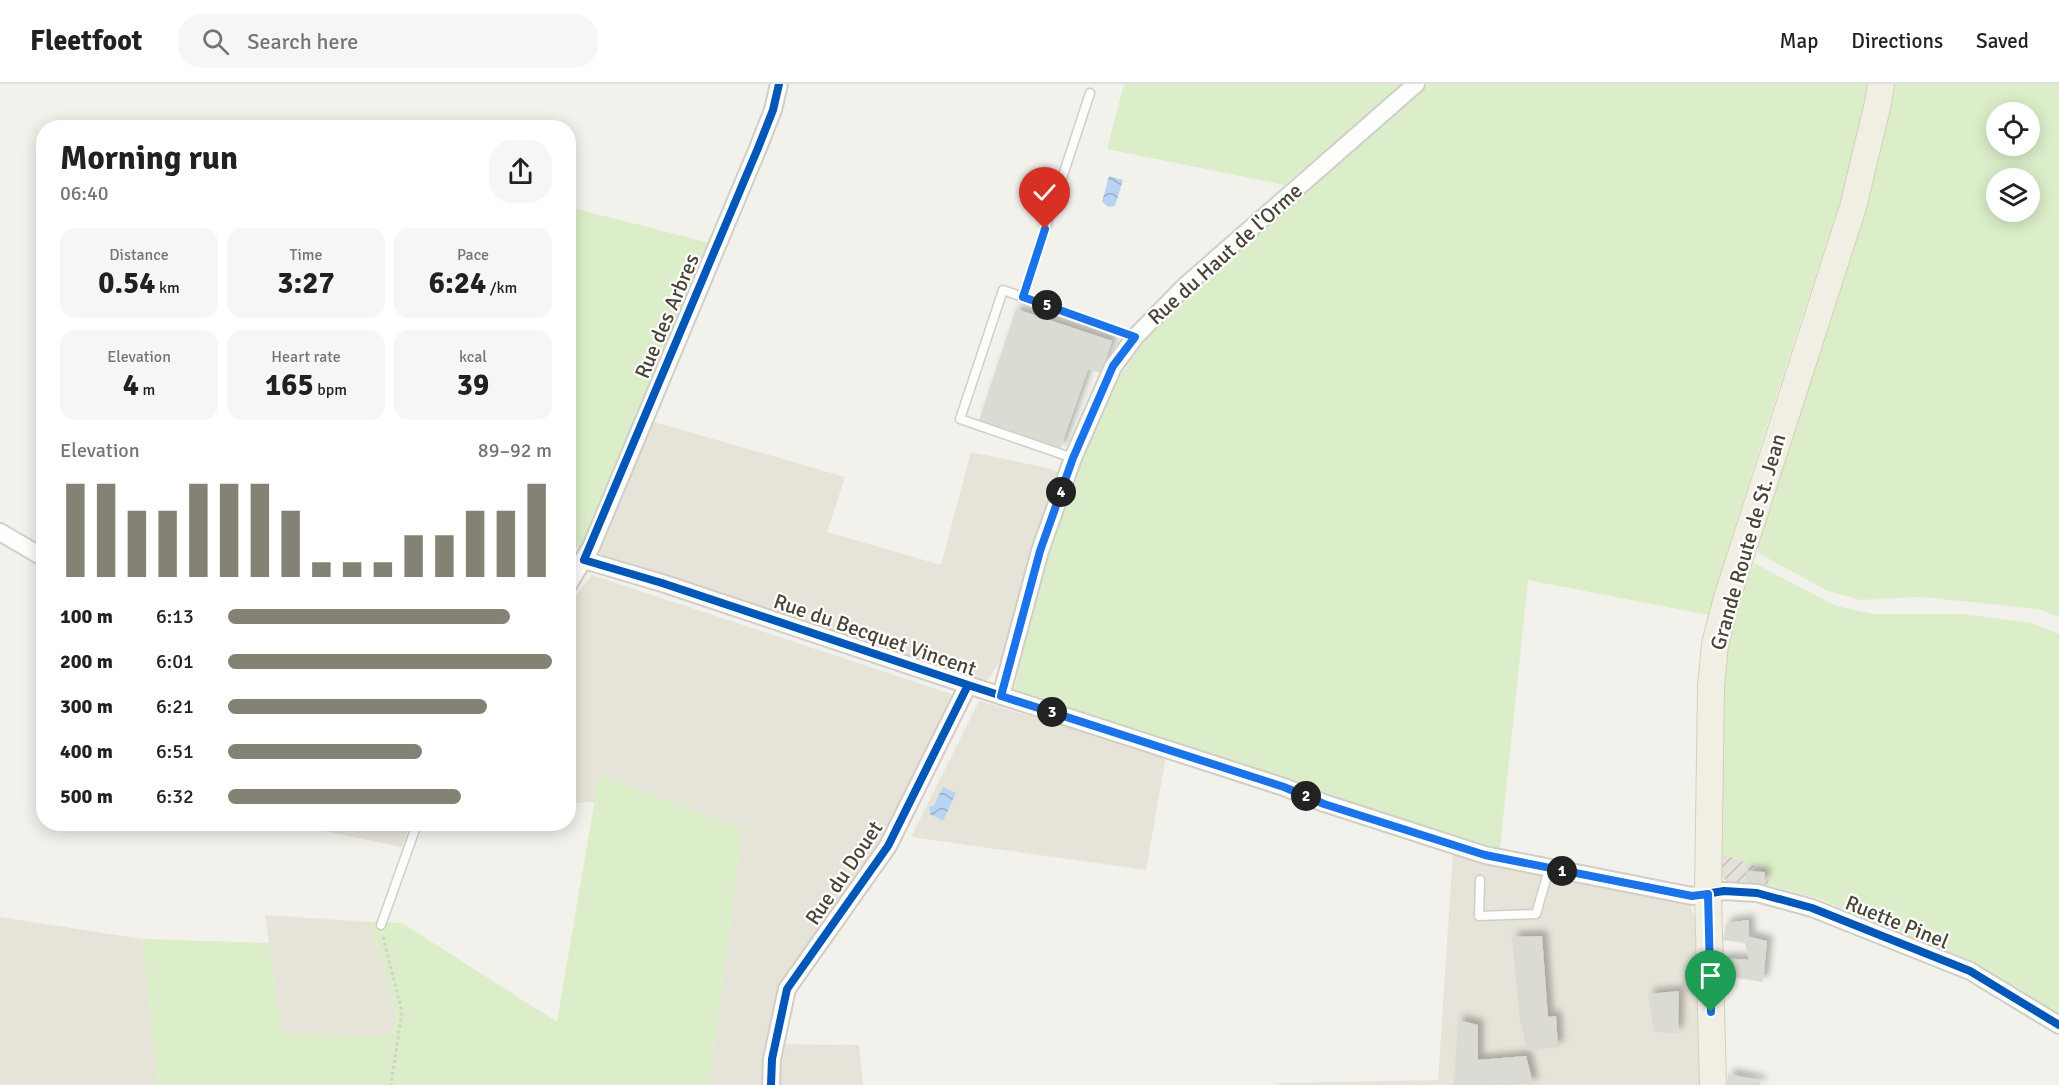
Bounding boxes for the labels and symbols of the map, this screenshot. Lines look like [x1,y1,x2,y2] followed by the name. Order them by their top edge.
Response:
[1019,167,1070,229] pin
[1142,178,1308,330] street label: Rue du Haut de l'Orme
[629,250,705,382] street label: Rue des Arbres
[1032,290,1062,320] pin: 5
[1705,431,1791,653] street label: Grande Route de St. Jean
[1046,477,1076,507] pin: 4
[770,588,980,682] street label: Rue du Becquet Vincent
[1037,697,1067,727] pin: 3
[1291,781,1321,811] pin: 2
[800,816,888,930] street label: Rue du Douet
[1547,856,1577,886] pin: 1
[1841,889,1953,955] street label: Ruette Pinel
[1685,950,1736,1012] pin

